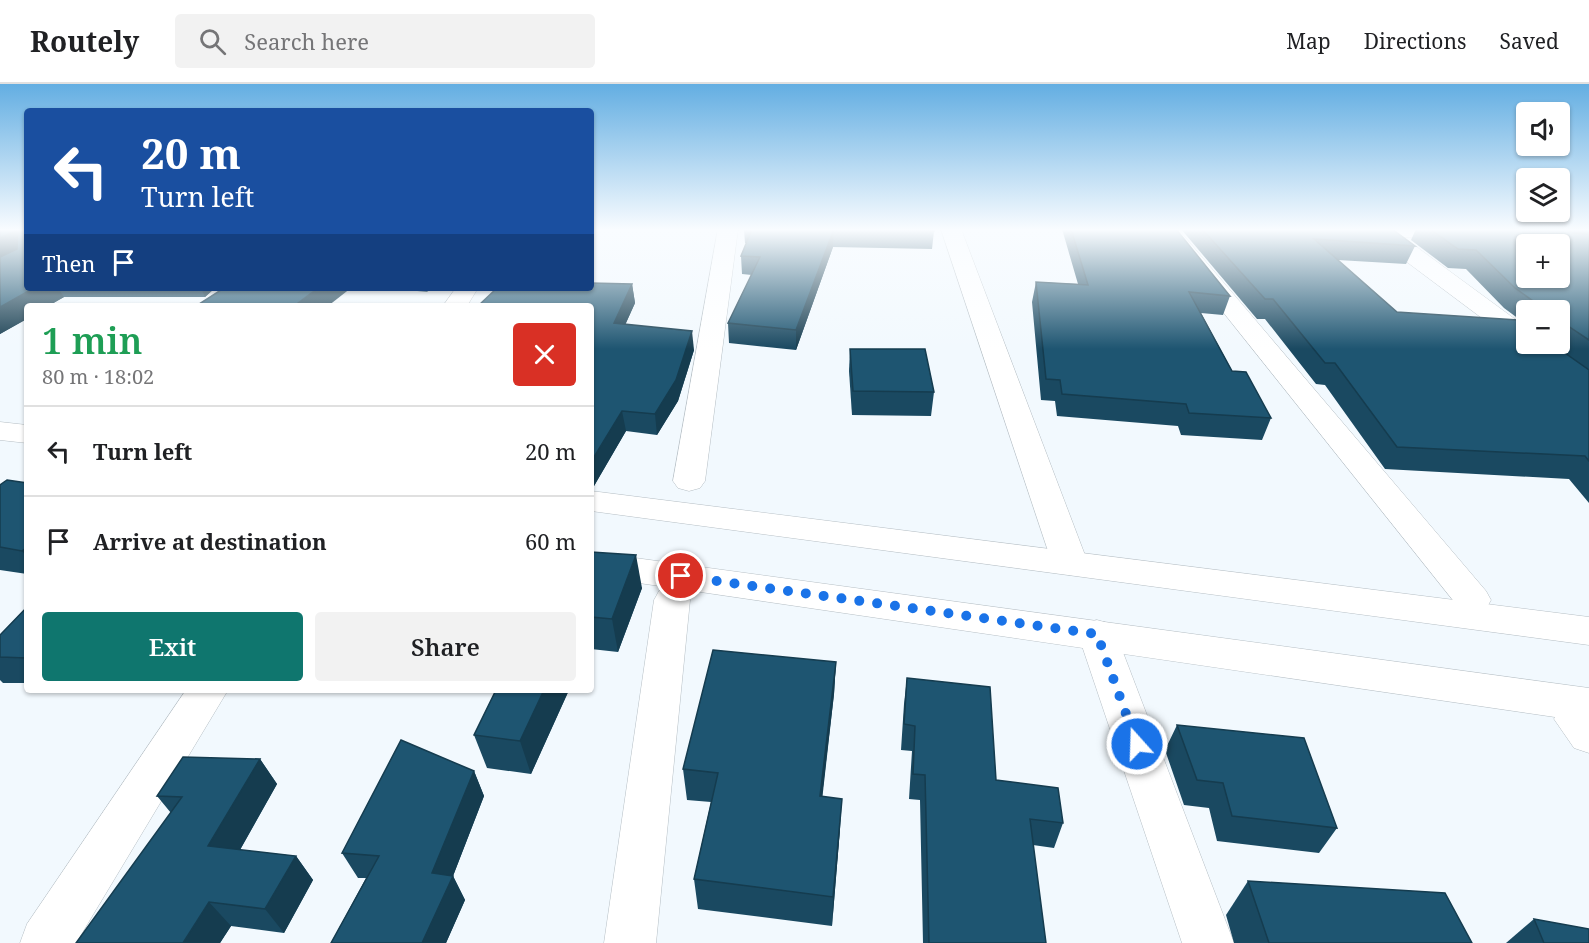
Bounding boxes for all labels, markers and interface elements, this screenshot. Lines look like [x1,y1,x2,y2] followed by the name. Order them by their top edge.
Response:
[175,14,595,68] search box
[30,22,139,60] text: Routely
[196,25,229,58] icon: search
[244,26,369,56] text: Search here
[1286,27,1331,55] text: Map
[1364,27,1466,55] text: Directions
[1499,27,1559,55] text: Saved
[1516,102,1570,354] map controls
[1516,102,1570,156] button: sound
[141,124,241,181] text: 20 m
[42,132,120,210] icon: left
[1516,168,1570,222] button: layers
[141,178,254,215] text: Turn left
[1516,234,1570,288] button: +
[107,246,140,279] icon: arrive
[42,248,95,278] text: Then
[1516,300,1570,354] button: −
[42,316,143,365] text: 1 min
[513,323,576,386] button: close
[42,363,154,390] text: 80 m · 18:02
[42,435,75,468] icon: left
[93,436,192,466] text: Turn left
[525,436,576,466] text: 20 m
[42,525,75,558] icon: arrive
[93,526,327,556] text: Arrive at destination
[525,526,576,556] text: 60 m
[655,550,706,601] pin
[664,559,697,592] icon: arrive
[42,612,303,681] button: Exit
[315,612,576,681] button: Share
[1105,712,1169,776] position arrow

